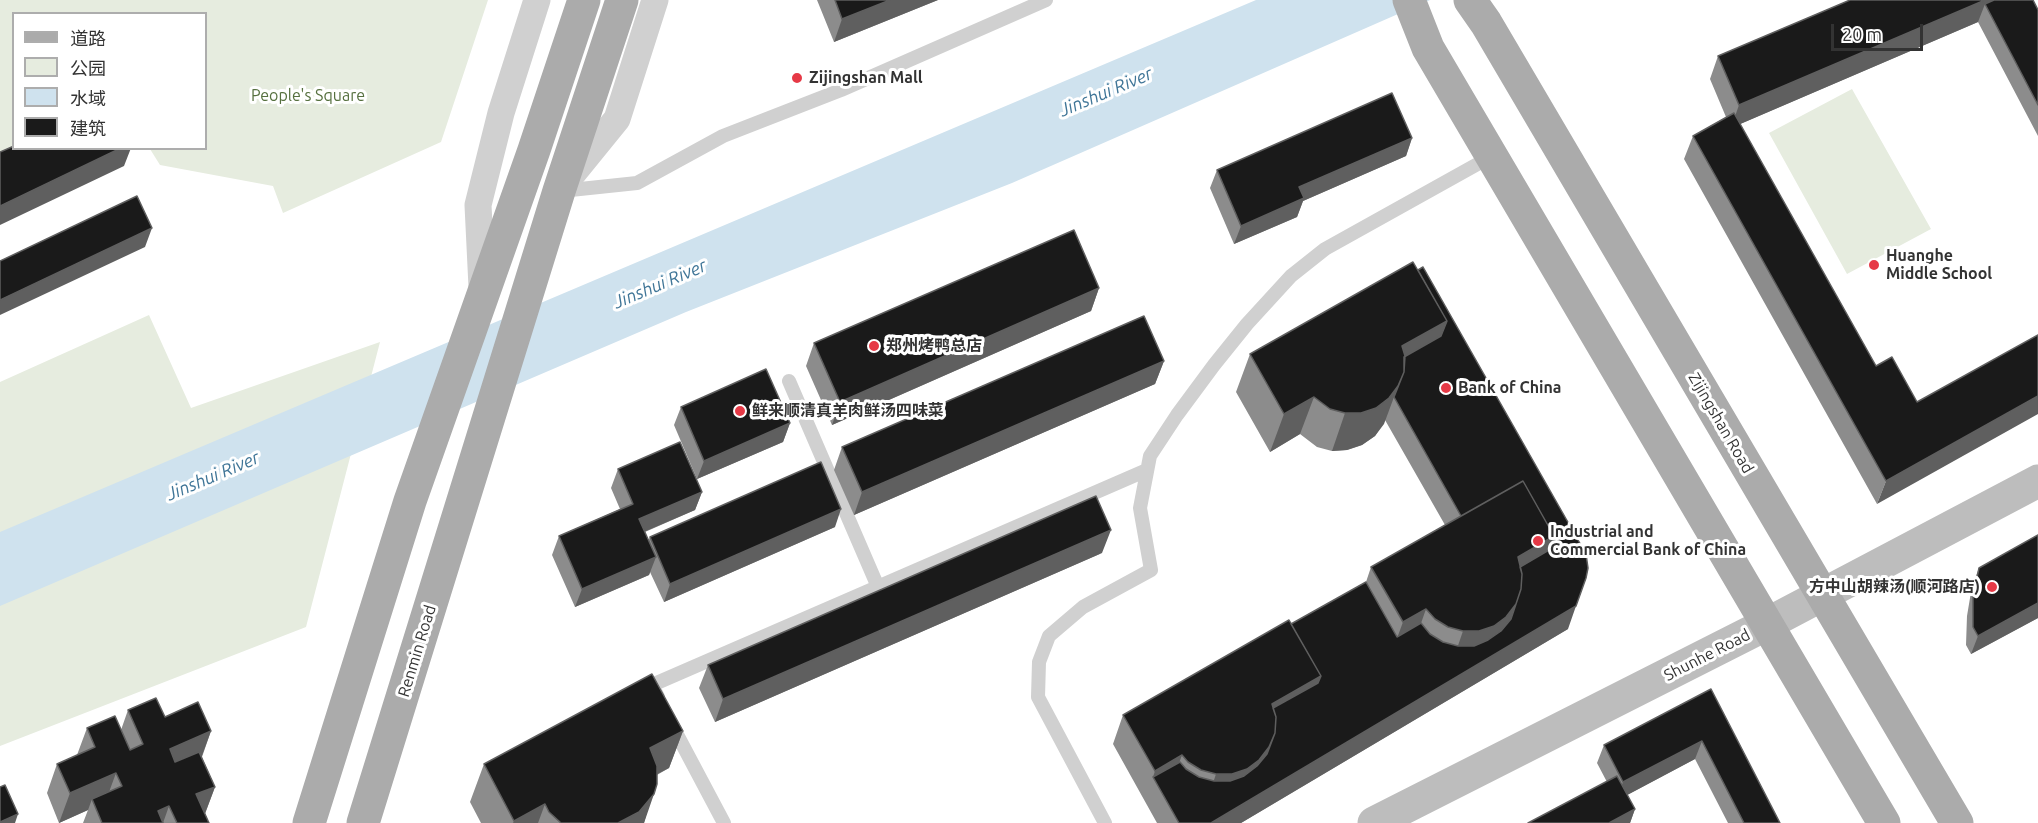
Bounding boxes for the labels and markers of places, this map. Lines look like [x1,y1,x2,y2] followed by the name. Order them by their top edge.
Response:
[809,68,923,88] place label: Zijingshan Mall
[790,71,804,85] marker: Zijingshan Mall
[1886,246,1992,284] place label: Huanghe Middle School
[1867,258,1881,272] marker: Huanghe Middle School
[886,336,982,356] place label: 郑州烤鸭总店
[867,339,881,353] marker: 郑州烤鸭总店
[1458,378,1562,398] place label: Bank of China
[1439,381,1453,395] marker: Bank of China
[752,401,944,421] place label: 鲜来顺清真羊肉鲜汤四味菜
[733,404,747,418] marker: 鲜来顺清真羊肉鲜汤四味菜
[1550,522,1746,560] place label: Industrial and Commercial Bank of China
[1531,534,1545,548] marker: Industrial and Commercial Bank of China
[1809,577,1980,597] place label: 方中山胡辣汤(顺河路店)
[1985,580,1999,594] marker: 方中山胡辣汤(顺河路店)

